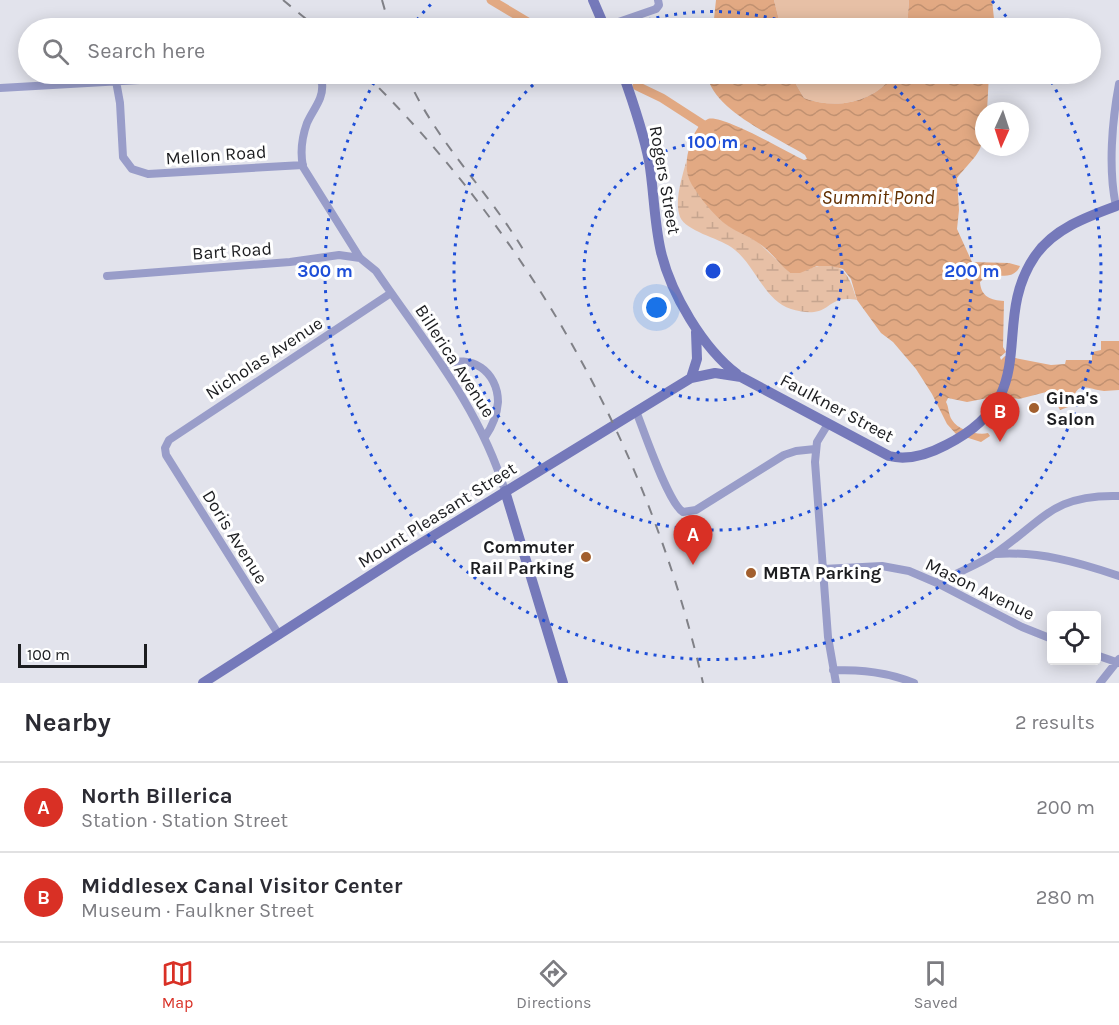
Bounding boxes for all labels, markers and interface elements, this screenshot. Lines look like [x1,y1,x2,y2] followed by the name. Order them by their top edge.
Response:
[18,18,1101,84] search box
[39,35,72,68] icon: search
[87,38,205,64] text: Search here
[975,102,1029,156] north arrow
[645,124,685,236] street label: Rogers Street
[688,131,738,153] text: 100 m
[165,141,267,169] street label: Mellon Road
[821,186,935,209] water label: Summit Pond
[191,237,273,265] street label: Bart Road
[297,260,353,282] text: 300 m
[944,260,1000,282] text: 200 m
[703,261,723,281] centre of rings
[642,293,671,322] your location
[410,300,500,422] street label: Billerica Avenue
[201,312,327,404] street label: Nicholas Avenue
[777,369,898,447] street label: Faulkner Street
[1046,387,1099,430] place label: Gina's Salon
[980,392,1020,442] pin: B
[1027,401,1041,415] marker: Gina's Salon
[354,457,521,573] street label: Mount Pleasant Street
[197,486,273,588] street label: Doris Avenue
[674,516,712,565] pin: A
[470,536,575,579] place label: Commuter Rail Parking
[579,550,593,564] marker: Commuter Rail Parking
[922,553,1038,625] street label: Mason Avenue
[763,562,882,584] place label: MBTA Parking
[744,566,758,580] marker: MBTA Parking
[1047,611,1101,665] map controls
[1047,611,1101,665] button: locate
[18,641,147,668] scale bar
[27,645,70,664] text: 100 m
[24,707,111,738] text: Nearby
[1015,711,1095,734] text: 2 results
[81,783,233,809] text: North Billerica
[37,796,50,819] text: A
[1036,796,1095,819] text: 200 m
[81,809,288,832] text: Station · Station Street
[81,873,402,899] text: Middlesex Canal Visitor Center
[37,886,50,909] text: B
[1036,886,1095,909] text: 280 m
[81,899,314,922] text: Museum · Faulkner Street
[161,957,194,1012] tab: Map
[516,957,591,1012] tab: Directions
[914,957,958,1012] tab: Saved

